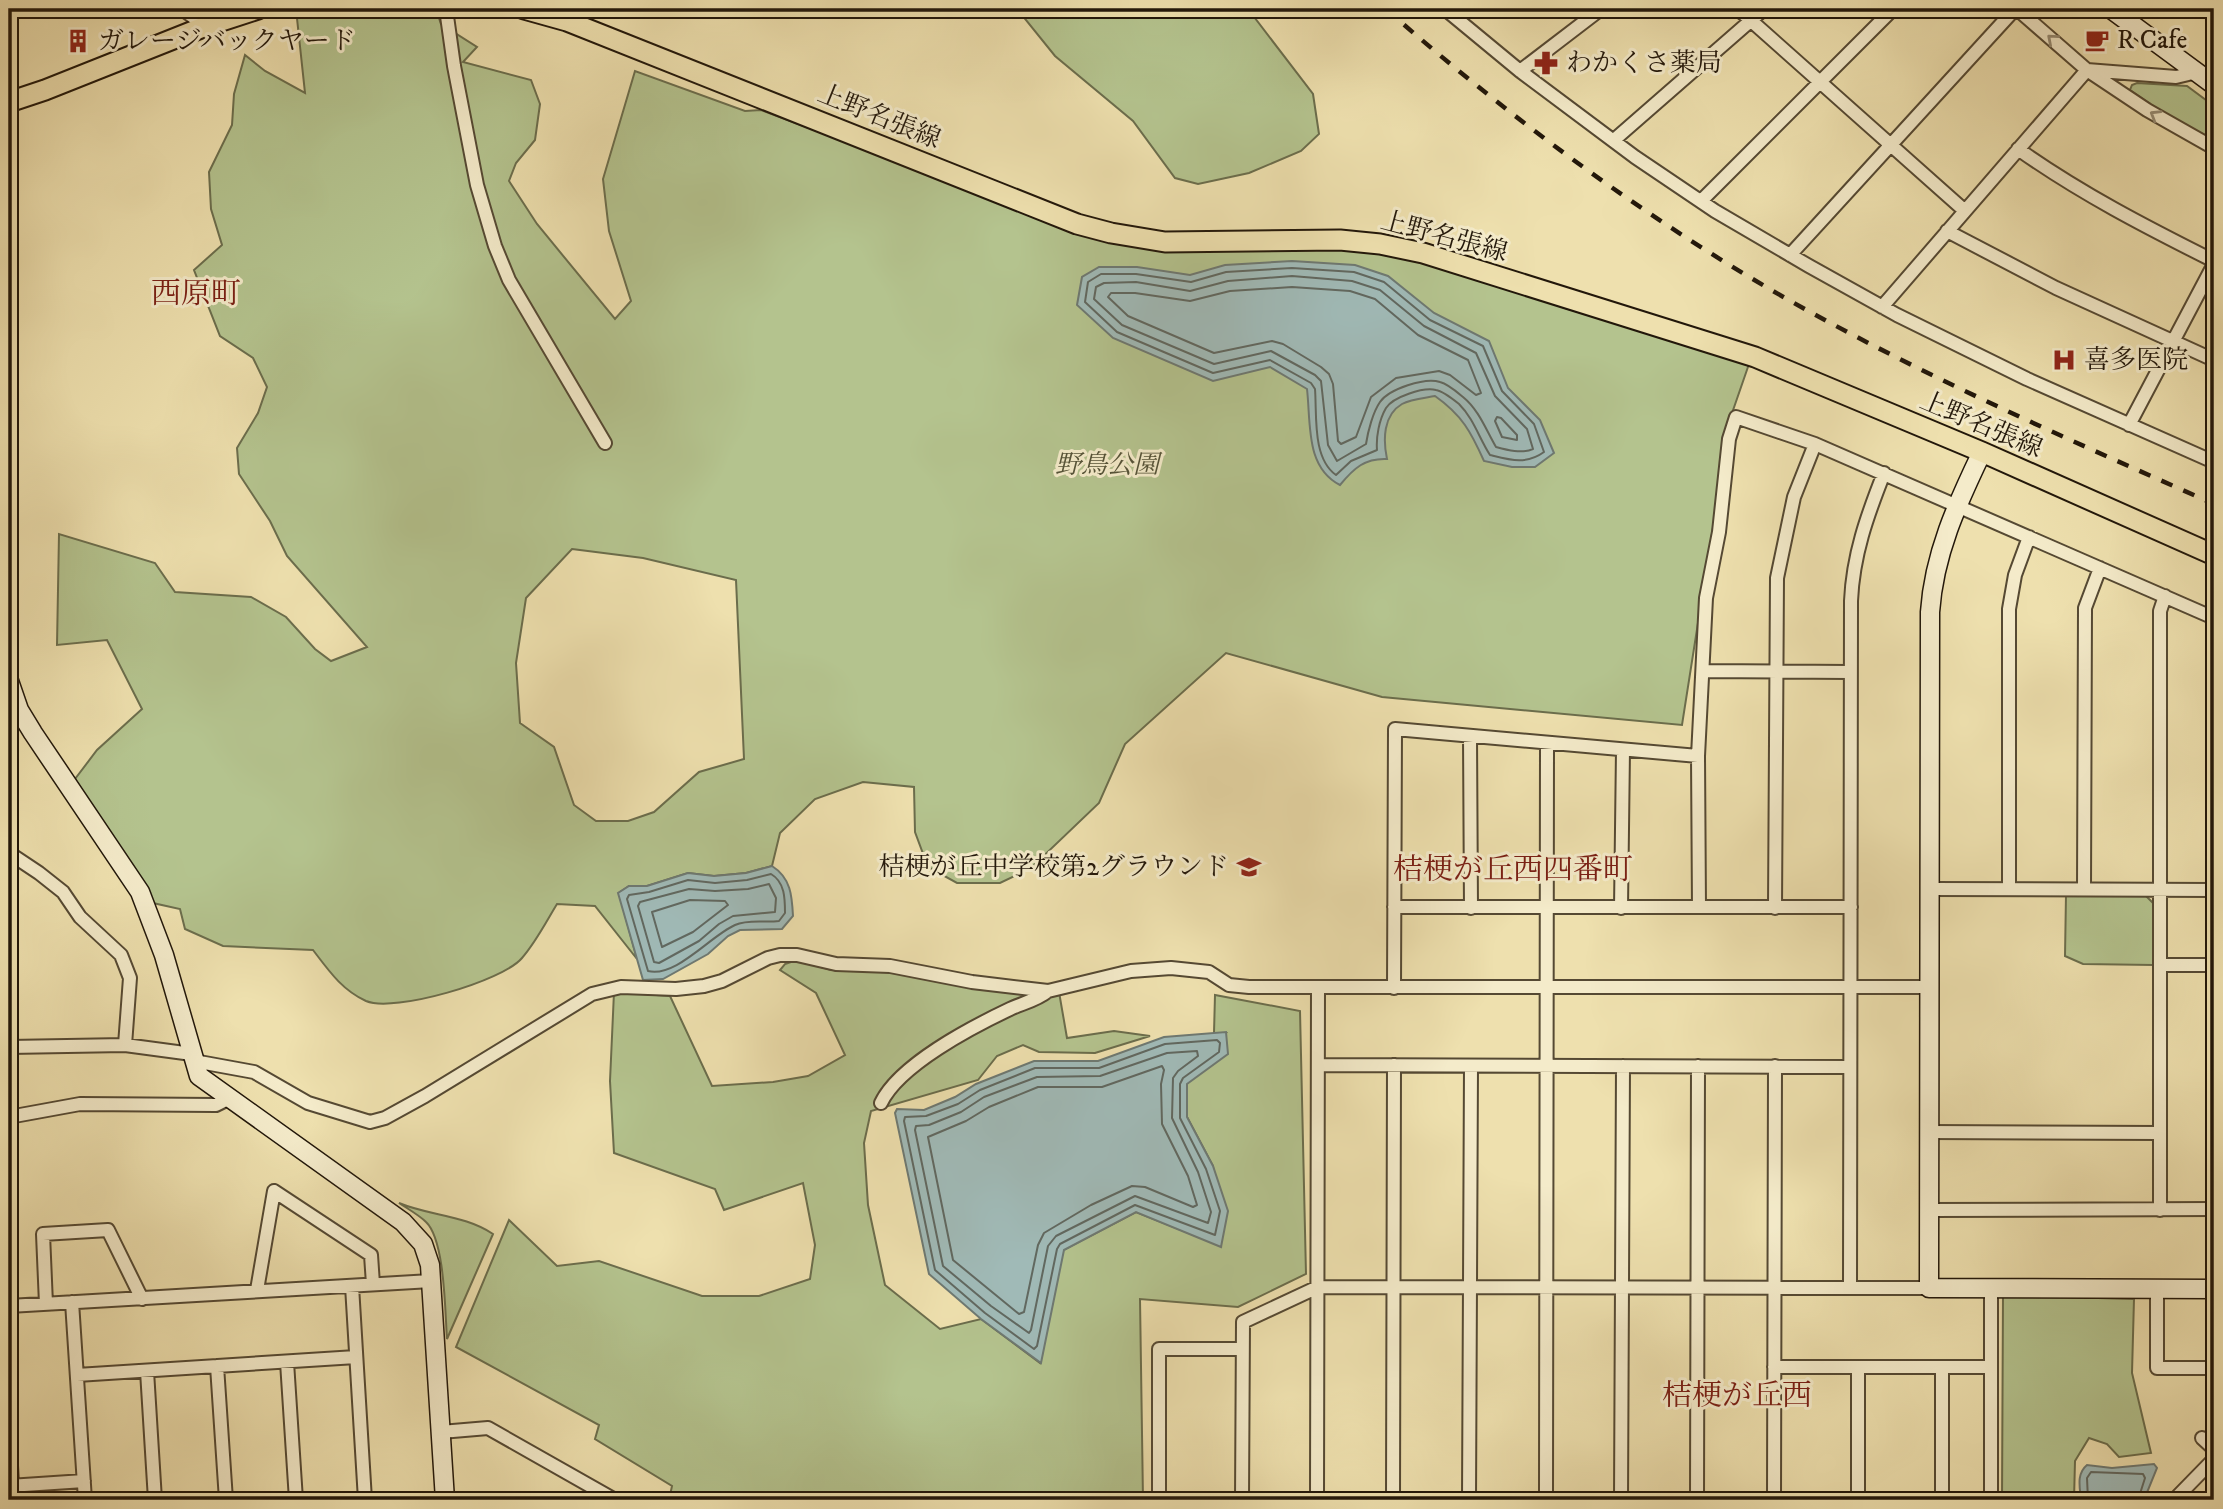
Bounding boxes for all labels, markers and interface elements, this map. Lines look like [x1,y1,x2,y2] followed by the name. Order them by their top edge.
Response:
[2117,24,2187,57] place label: R Cafe
[98,25,356,58] place label: ガレージバックヤード
[2083,26,2111,54] cafe icon: R Cafe
[64,27,92,55] building icon: ガレージバックヤード
[2048,35,2061,47] one-way arrow
[1566,47,1722,80] place label: わかくさ薬局
[1532,49,1560,77] pharmacy icon: わかくさ薬局
[813,77,945,157] street label: 上野名張線
[2149,110,2162,123] one-way arrow
[1377,204,1511,270] street label: 上野名張線
[151,276,241,313] district label: 西原町
[2084,344,2188,377] place label: 喜多医院
[2050,346,2078,374] hospital icon: 喜多医院
[1915,384,2047,466] street label: 上野名張線
[1055,449,1163,482] park label: 野鳥公園
[878,851,1229,884] place label: 桔梗が丘中学校第2グラウンド
[1393,852,1633,889] district label: 桔梗が丘西四番町
[1235,853,1263,881] school or university icon: 桔梗が丘中学校第2グラウンド
[1662,1378,1812,1415] district label: 桔梗が丘西

